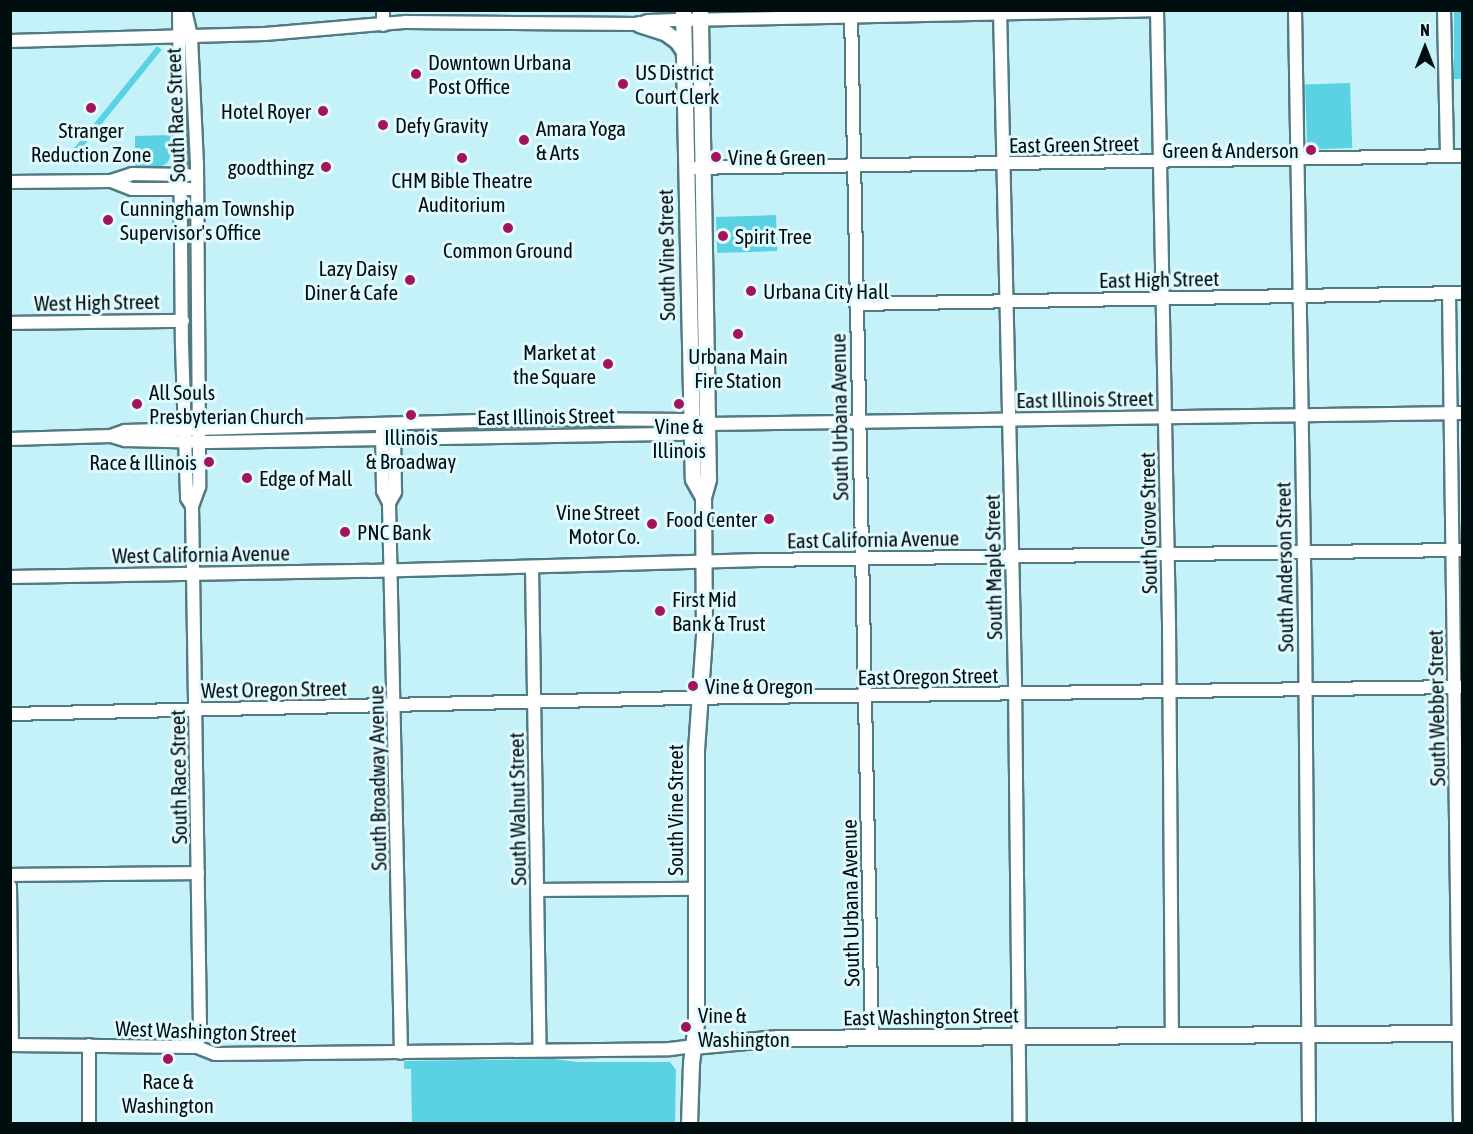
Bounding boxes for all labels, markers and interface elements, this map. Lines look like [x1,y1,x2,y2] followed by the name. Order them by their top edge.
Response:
[1395,18,1455,78] north arrow
[1420,21,1430,39] text: N
[160,47,190,183] street label: South Race Street
[428,49,571,99] place label: Downtown Urbana Post Office
[635,59,719,109] place label: US District Court Clerk
[409,67,423,81] marker: Downtown Urbana Post Office
[616,77,630,91] marker: US District Court Clerk
[221,98,311,124] place label: Hotel Royer
[84,101,98,115] marker: Stranger Reduction Zone
[316,104,330,118] marker: Hotel Royer
[395,112,488,138] place label: Defy Gravity
[536,115,626,165] place label: Amara Yoga & Arts
[31,117,151,167] place label: Stranger Reduction Zone
[376,118,390,132] marker: Defy Gravity
[1009,130,1139,158] street label: East Green Street
[517,133,531,147] marker: Amara Yoga & Arts
[1162,137,1299,163] place label: Green & Anderson
[1304,143,1318,157] marker: Green & Anderson
[728,144,826,170] place label: Vine & Green
[709,150,723,164] marker: Vine & Green
[455,151,469,165] marker: CHM Bible Theatre Auditorium
[228,154,314,180] place label: goodthingz
[319,160,333,174] marker: goodthingz
[391,167,533,217] place label: CHM Bible Theatre Auditorium
[652,189,680,321] street label: South Vine Street
[120,195,295,245] place label: Cunningham Township Supervisor's Office
[101,213,115,227] marker: Cunningham Township Supervisor's Office
[501,221,515,235] marker: Common Ground
[735,223,812,249] place label: Spirit Tree
[716,229,730,243] marker: Spirit Tree
[443,237,573,263] place label: Common Ground
[304,255,398,305] place label: Lazy Daisy Diner & Cafe
[1099,265,1219,293] street label: East High Street
[403,273,417,287] marker: Lazy Daisy Diner & Cafe
[763,278,889,304] place label: Urbana City Hall
[744,284,758,298] marker: Urbana City Hall
[34,288,160,316] street label: West High Street
[731,327,745,341] marker: Urbana Main Fire Station
[825,333,853,501] street label: South Urbana Avenue
[513,339,596,389] place label: Market at the Square
[688,343,788,393] place label: Urbana Main Fire Station
[601,357,615,371] marker: Market at the Square
[149,379,304,429] place label: All Souls Presbyterian Church
[1016,385,1154,413] street label: East Illinois Street
[130,397,144,411] marker: All Souls Presbyterian Church
[672,397,686,411] marker: Vine & Illinois
[477,402,615,430] street label: East Illinois Street
[404,408,418,422] marker: Illinois & Broadway
[652,413,706,463] place label: Vine & Illinois
[366,424,456,474] place label: Illinois & Broadway
[89,449,197,475] place label: Race & Illinois
[1134,452,1162,594] street label: South Grove Street
[202,455,216,469] marker: Race & Illinois
[259,465,352,491] place label: Edge of Mall
[240,471,254,485] marker: Edge of Mall
[1270,482,1298,652] street label: South Anderson Street
[979,494,1007,640] street label: South Maple Street
[556,499,640,549] place label: Vine Street Motor Co.
[666,506,757,532] place label: Food Center
[762,512,776,526] marker: Food Center
[645,517,659,531] marker: Vine Street Motor Co.
[357,519,431,545] place label: PNC Bank
[338,525,352,539] marker: PNC Bank
[787,525,959,553] street label: East California Avenue
[112,540,290,568] street label: West California Avenue
[672,586,766,636] place label: First Mid Bank & Trust
[653,604,667,618] marker: First Mid Bank & Trust
[1422,629,1450,787] street label: South Webber Street
[857,662,999,690] street label: East Oregon Street
[705,673,813,699] place label: Vine & Oregon
[201,675,347,703] street label: West Oregon Street
[686,679,700,693] marker: Vine & Oregon
[363,685,391,871] street label: South Broadway Avenue
[164,710,192,844] street label: South Race Street
[503,732,531,886] street label: South Walnut Street
[662,744,688,876] street label: South Vine Street
[836,819,864,987] street label: South Urbana Avenue
[698,1002,790,1052] place label: Vine & Washington
[843,1002,1019,1030] street label: East Washington Street
[115,1015,297,1047] street label: West Washington Street
[679,1020,693,1034] marker: Vine & Washington
[161,1052,175,1066] marker: Race & Washington
[122,1068,214,1118] place label: Race & Washington

